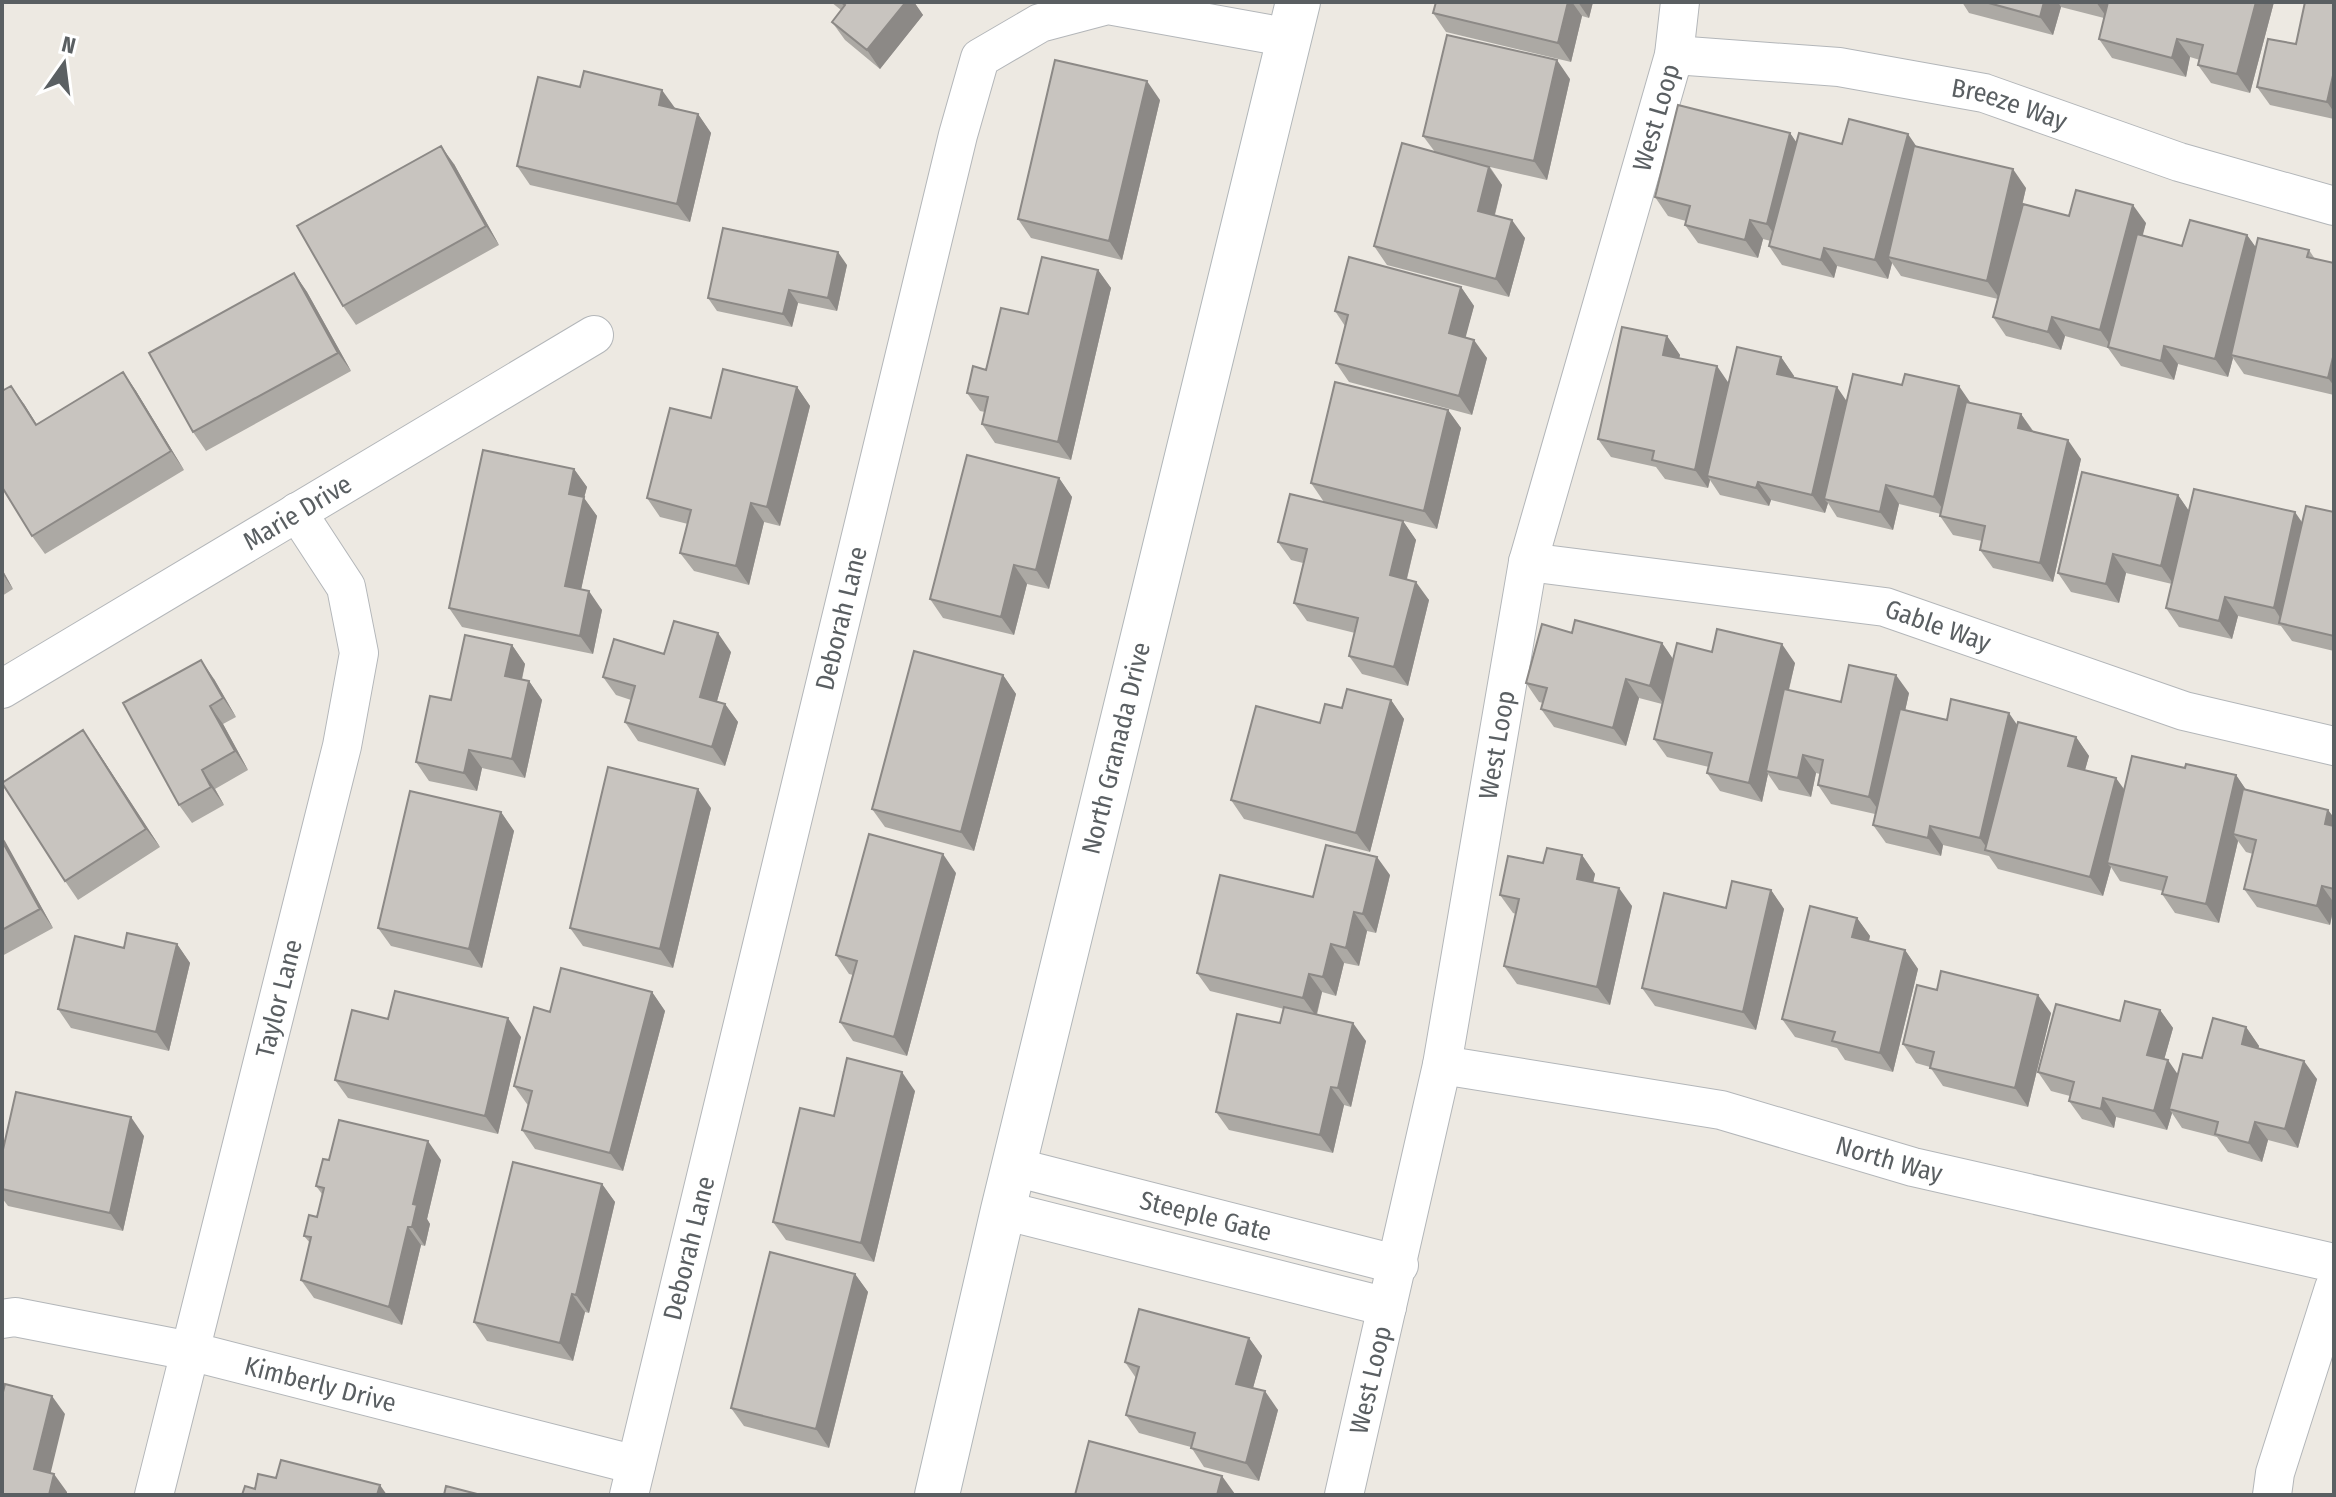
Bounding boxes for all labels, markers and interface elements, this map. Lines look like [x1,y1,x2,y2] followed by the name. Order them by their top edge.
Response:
[24,24,104,104] north arrow
[59,30,78,60] text: N
[1626,60,1686,175] street label: West Loop
[1949,72,2072,137] street label: Breeze Way
[237,468,357,557] street label: Marie Drive
[809,543,873,693] street label: Deborah Lane
[1881,593,1995,658] street label: Gable Way
[1075,639,1157,857] street label: North Granada Drive
[1472,688,1521,801] street label: West Loop
[249,936,308,1061] street label: Taylor Lane
[1832,1129,1946,1189] street label: North Way
[656,1173,721,1323] street label: Deborah Lane
[1137,1184,1275,1248] street label: Steeple Gate
[1343,1323,1398,1437] street label: West Loop
[241,1350,400,1419] street label: Kimberly Drive

